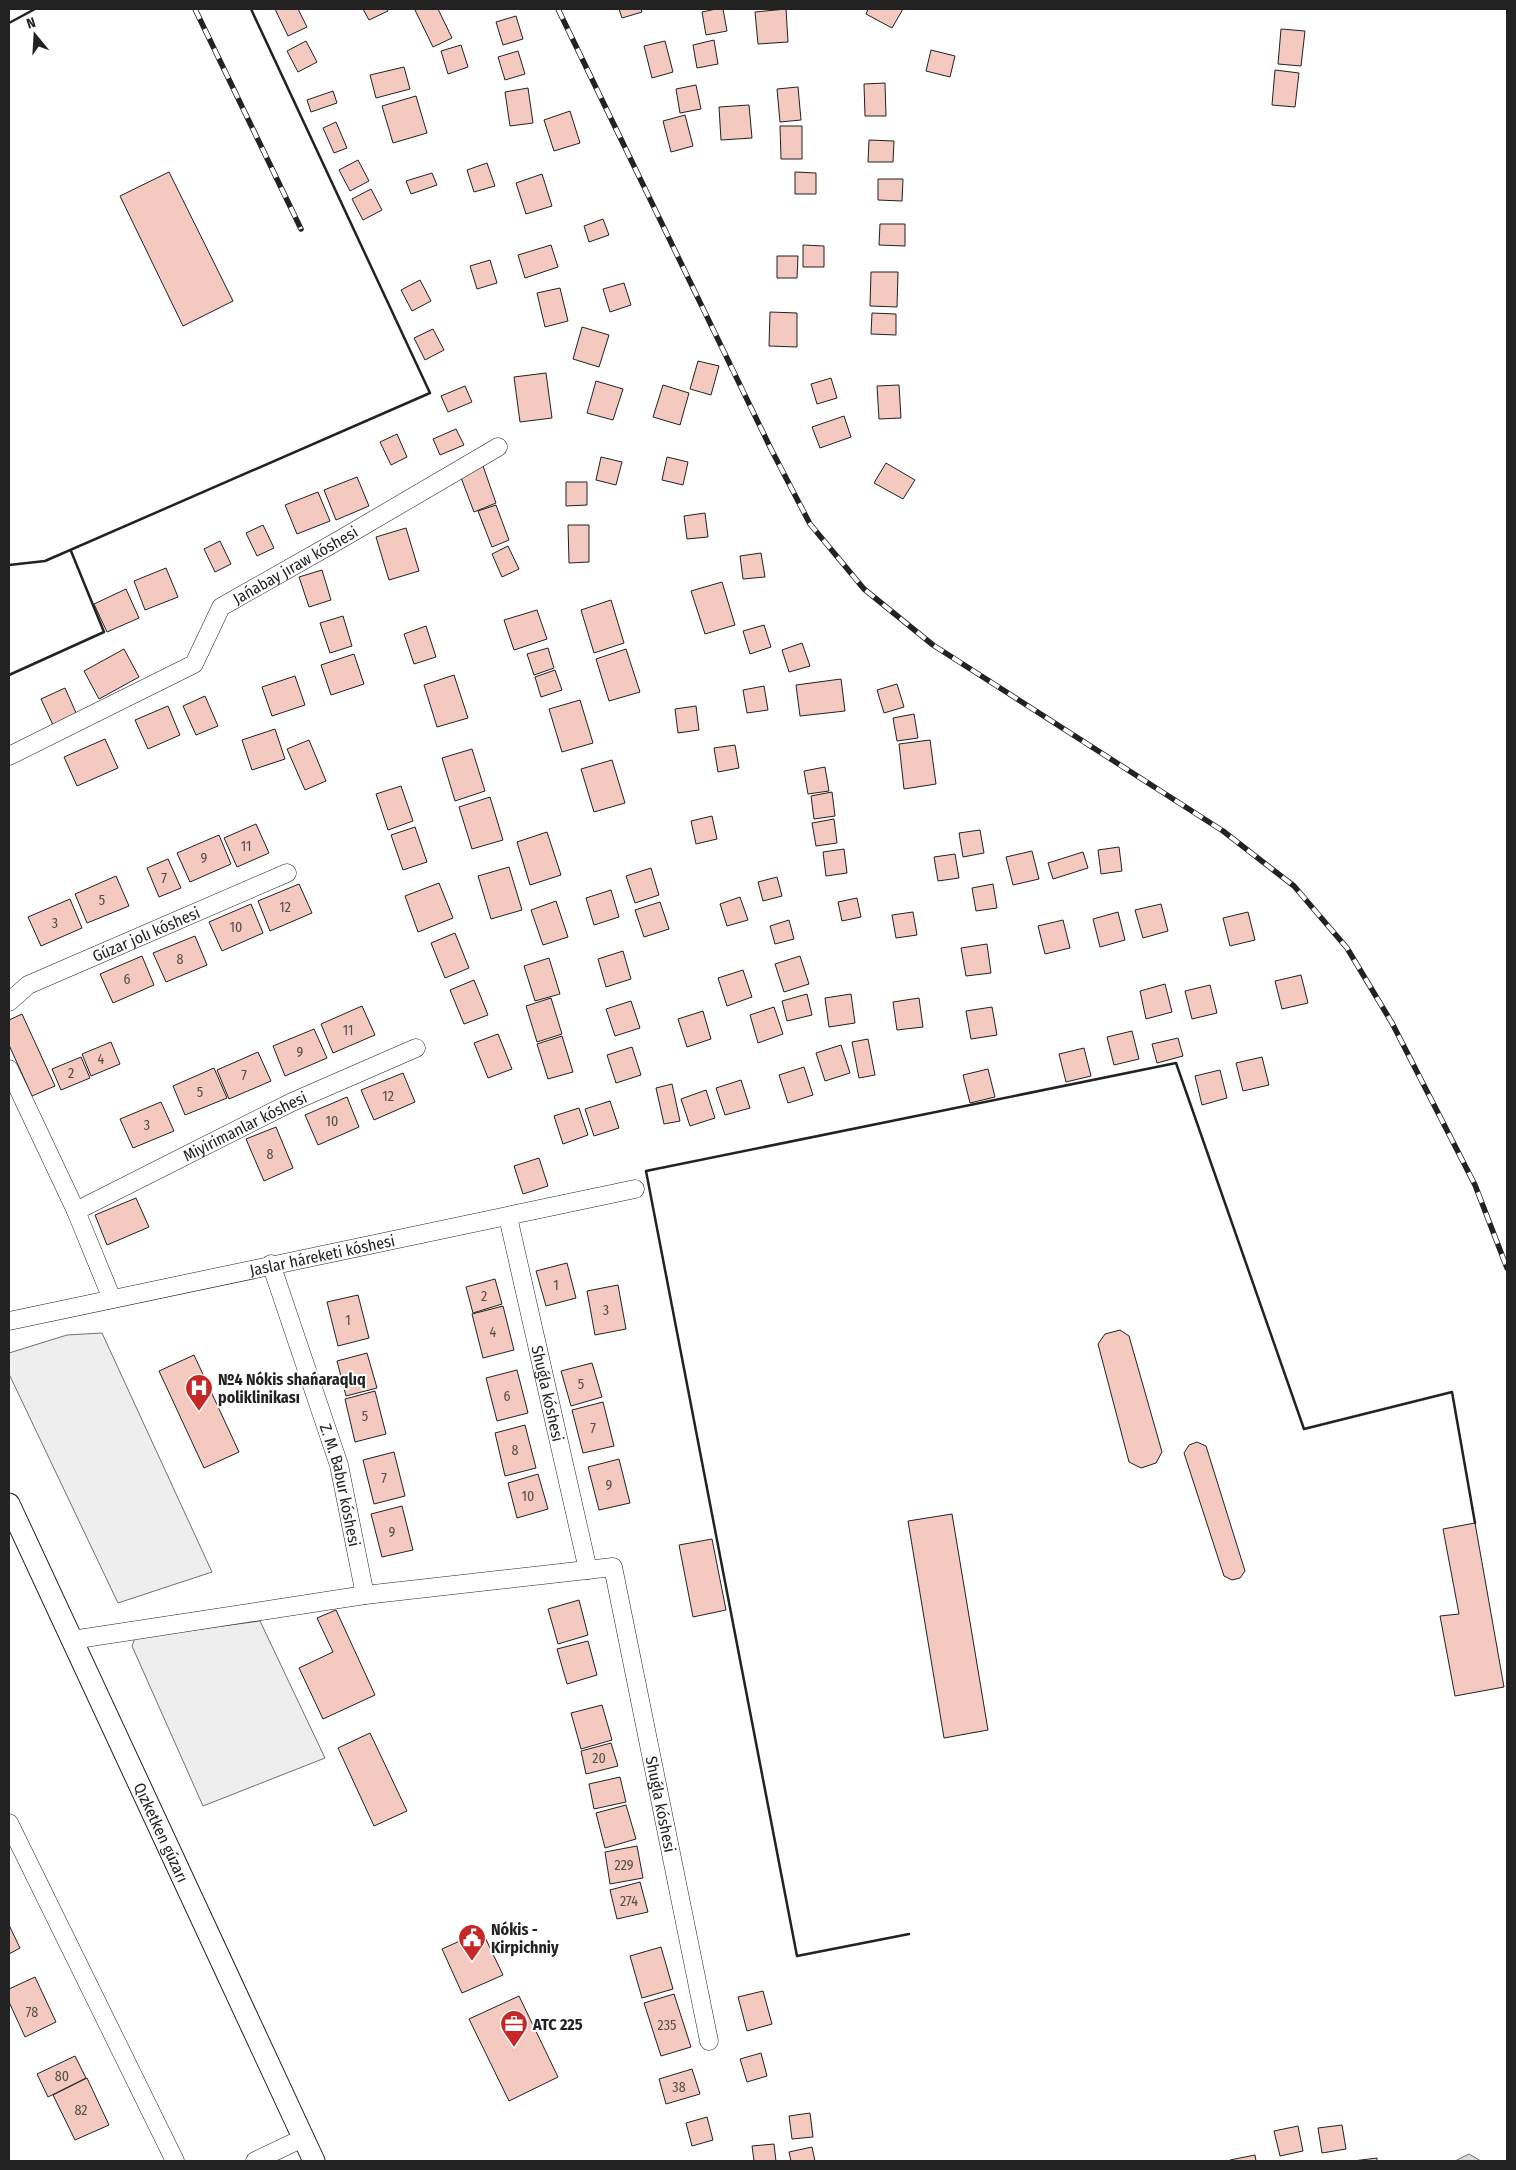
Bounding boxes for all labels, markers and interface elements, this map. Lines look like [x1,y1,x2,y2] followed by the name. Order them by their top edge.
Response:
[10,10,60,60] north arrow
[25,14,38,32] text: N
[229,522,361,608] street label: Jańabay jıraw kóshesi
[241,838,251,855] house number: 11
[201,850,208,867] house number: 9
[161,870,167,887] house number: 7
[99,892,105,909] house number: 5
[279,899,291,916] house number: 12
[89,902,203,966] street label: Gúzar jolı kóshesi
[52,915,58,932] house number: 3
[230,919,242,936] house number: 10
[177,951,184,968] house number: 8
[124,971,131,988] house number: 6
[343,1022,353,1039] house number: 11
[297,1044,304,1061] house number: 9
[98,1051,105,1068] house number: 4
[68,1065,74,1082] house number: 2
[241,1067,247,1084] house number: 7
[197,1084,203,1101] house number: 5
[180,1087,310,1165] street label: Miyirimanlar kóshesi
[382,1088,394,1105] house number: 12
[326,1113,338,1130] house number: 10
[144,1117,150,1134] house number: 3
[267,1146,274,1163] house number: 8
[248,1230,396,1280] street label: Jaslar háreketi kóshesi
[553,1277,559,1294] house number: 1
[481,1288,487,1305] house number: 2
[603,1302,609,1319] house number: 3
[345,1312,351,1329] house number: 1
[490,1324,497,1341] house number: 4
[528,1344,568,1443] street label: Shuǵla kóshesi
[218,1370,366,1407] place label: №4 Nókis shańaraqlıq poliklinikası
[184,1373,214,1412] hospital icon: №4 Nókis shańaraqlıq poliklinikası
[578,1376,584,1393] house number: 5
[504,1388,511,1405] house number: 6
[362,1408,368,1425] house number: 5
[590,1420,596,1437] house number: 7
[316,1421,365,1548] street label: Z. M. Babur kóshesi
[512,1442,519,1459] house number: 8
[381,1470,387,1487] house number: 7
[606,1477,613,1494] house number: 9
[522,1488,534,1505] house number: 10
[389,1524,396,1541] house number: 9
[592,1750,606,1767] house number: 20
[642,1754,680,1854] street label: Shuǵla kóshesi
[130,1780,193,1885] street label: Qızketken gúzarı
[614,1857,634,1874] house number: 229
[620,1893,638,1910] house number: 274
[491,1920,559,1957] place label: Nókis - Kirpichniy
[457,1923,487,1962] public building icon: Nókis - Kirpichniy
[26,2004,38,2021] house number: 78
[499,2009,529,2048] office icon: АТС 225
[532,2015,583,2034] place label: АТС 225
[658,2017,676,2034] house number: 235
[55,2068,69,2085] house number: 80
[672,2079,686,2096] house number: 38
[74,2102,88,2119] house number: 82

